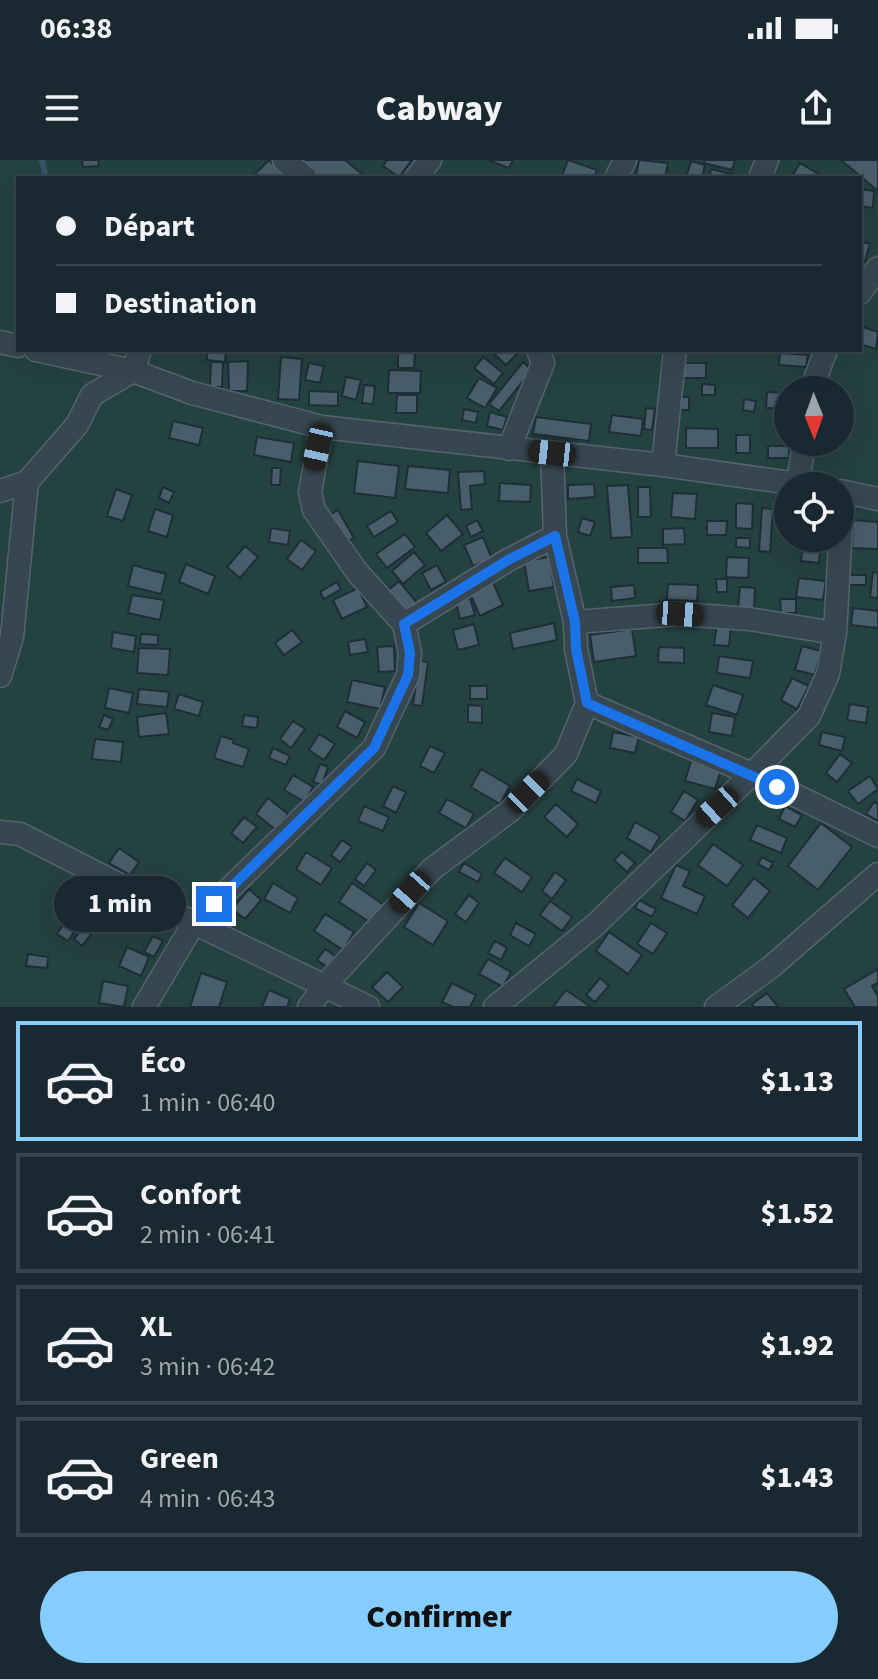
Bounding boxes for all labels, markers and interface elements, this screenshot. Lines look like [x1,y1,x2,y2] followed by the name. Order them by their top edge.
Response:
[40,7,112,50] text: 06:38
[376,83,502,134] text: Cabway
[40,86,84,130] icon: menu
[794,86,838,130] icon: share
[104,205,195,248] text: Départ
[104,282,257,325] text: Destination
[774,376,854,456] north arrow
[774,376,854,552] map controls
[301,421,335,473] car
[527,439,577,467] car
[774,472,854,552] button: locate
[655,600,705,628] car
[503,767,553,817] car
[759,769,795,805] route start
[691,782,743,832] car
[385,866,435,918] car
[54,876,186,932] callout: 1 min
[88,885,152,922] text: 1 min
[196,886,232,922] route end
[140,1041,186,1084] text: Éco
[44,1045,116,1117] icon: car
[761,1060,834,1103] text: $1.13
[140,1084,275,1121] text: 1 min · 06:40
[140,1173,241,1216] text: Confort
[44,1177,116,1249] icon: car
[761,1192,834,1235] text: $1.52
[140,1216,275,1253] text: 2 min · 06:41
[140,1305,173,1348] text: XL
[44,1309,116,1381] icon: car
[761,1324,834,1367] text: $1.92
[140,1348,275,1385] text: 3 min · 06:42
[140,1437,219,1480] text: Green
[44,1441,116,1513] icon: car
[761,1456,834,1499] text: $1.43
[140,1480,275,1517] text: 4 min · 06:43
[40,1571,838,1663] button: Confirmer

